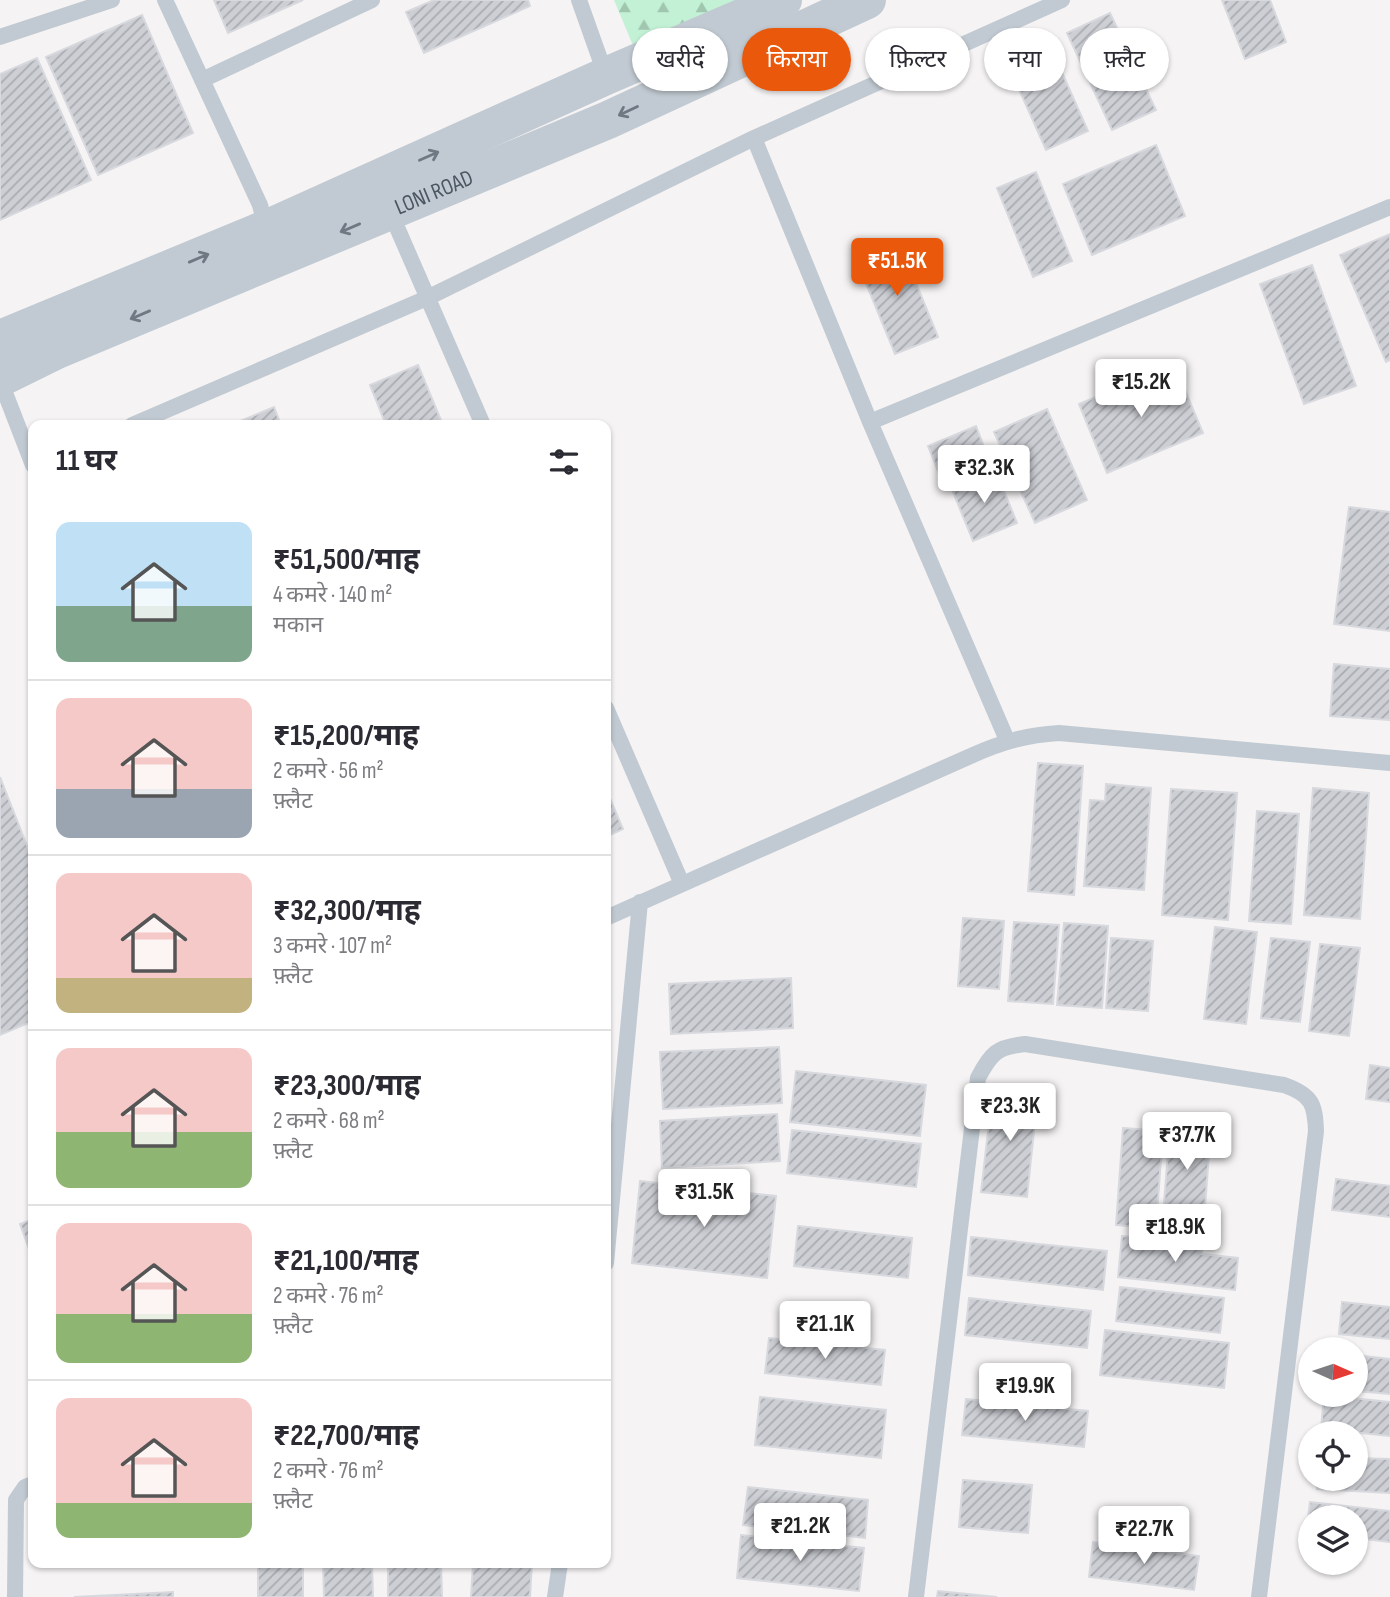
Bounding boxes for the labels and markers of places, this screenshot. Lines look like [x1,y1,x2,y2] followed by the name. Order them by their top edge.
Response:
[840,238,954,298] pin: ₹51.5K
[1084,360,1198,419] pin: ₹15.2K
[927,446,1041,505] pin: ₹32.3K
[953,1084,1067,1143] pin: ₹23.3K
[1130,1112,1244,1172] pin: ₹37.7K
[647,1170,761,1229] pin: ₹31.5K
[1118,1204,1232,1264] pin: ₹18.9K
[768,1302,882,1361] pin: ₹21.1K
[968,1364,1082,1423] pin: ₹19.9K
[743,1504,857,1563] pin: ₹21.2K
[1087,1506,1201,1566] pin: ₹22.7K

